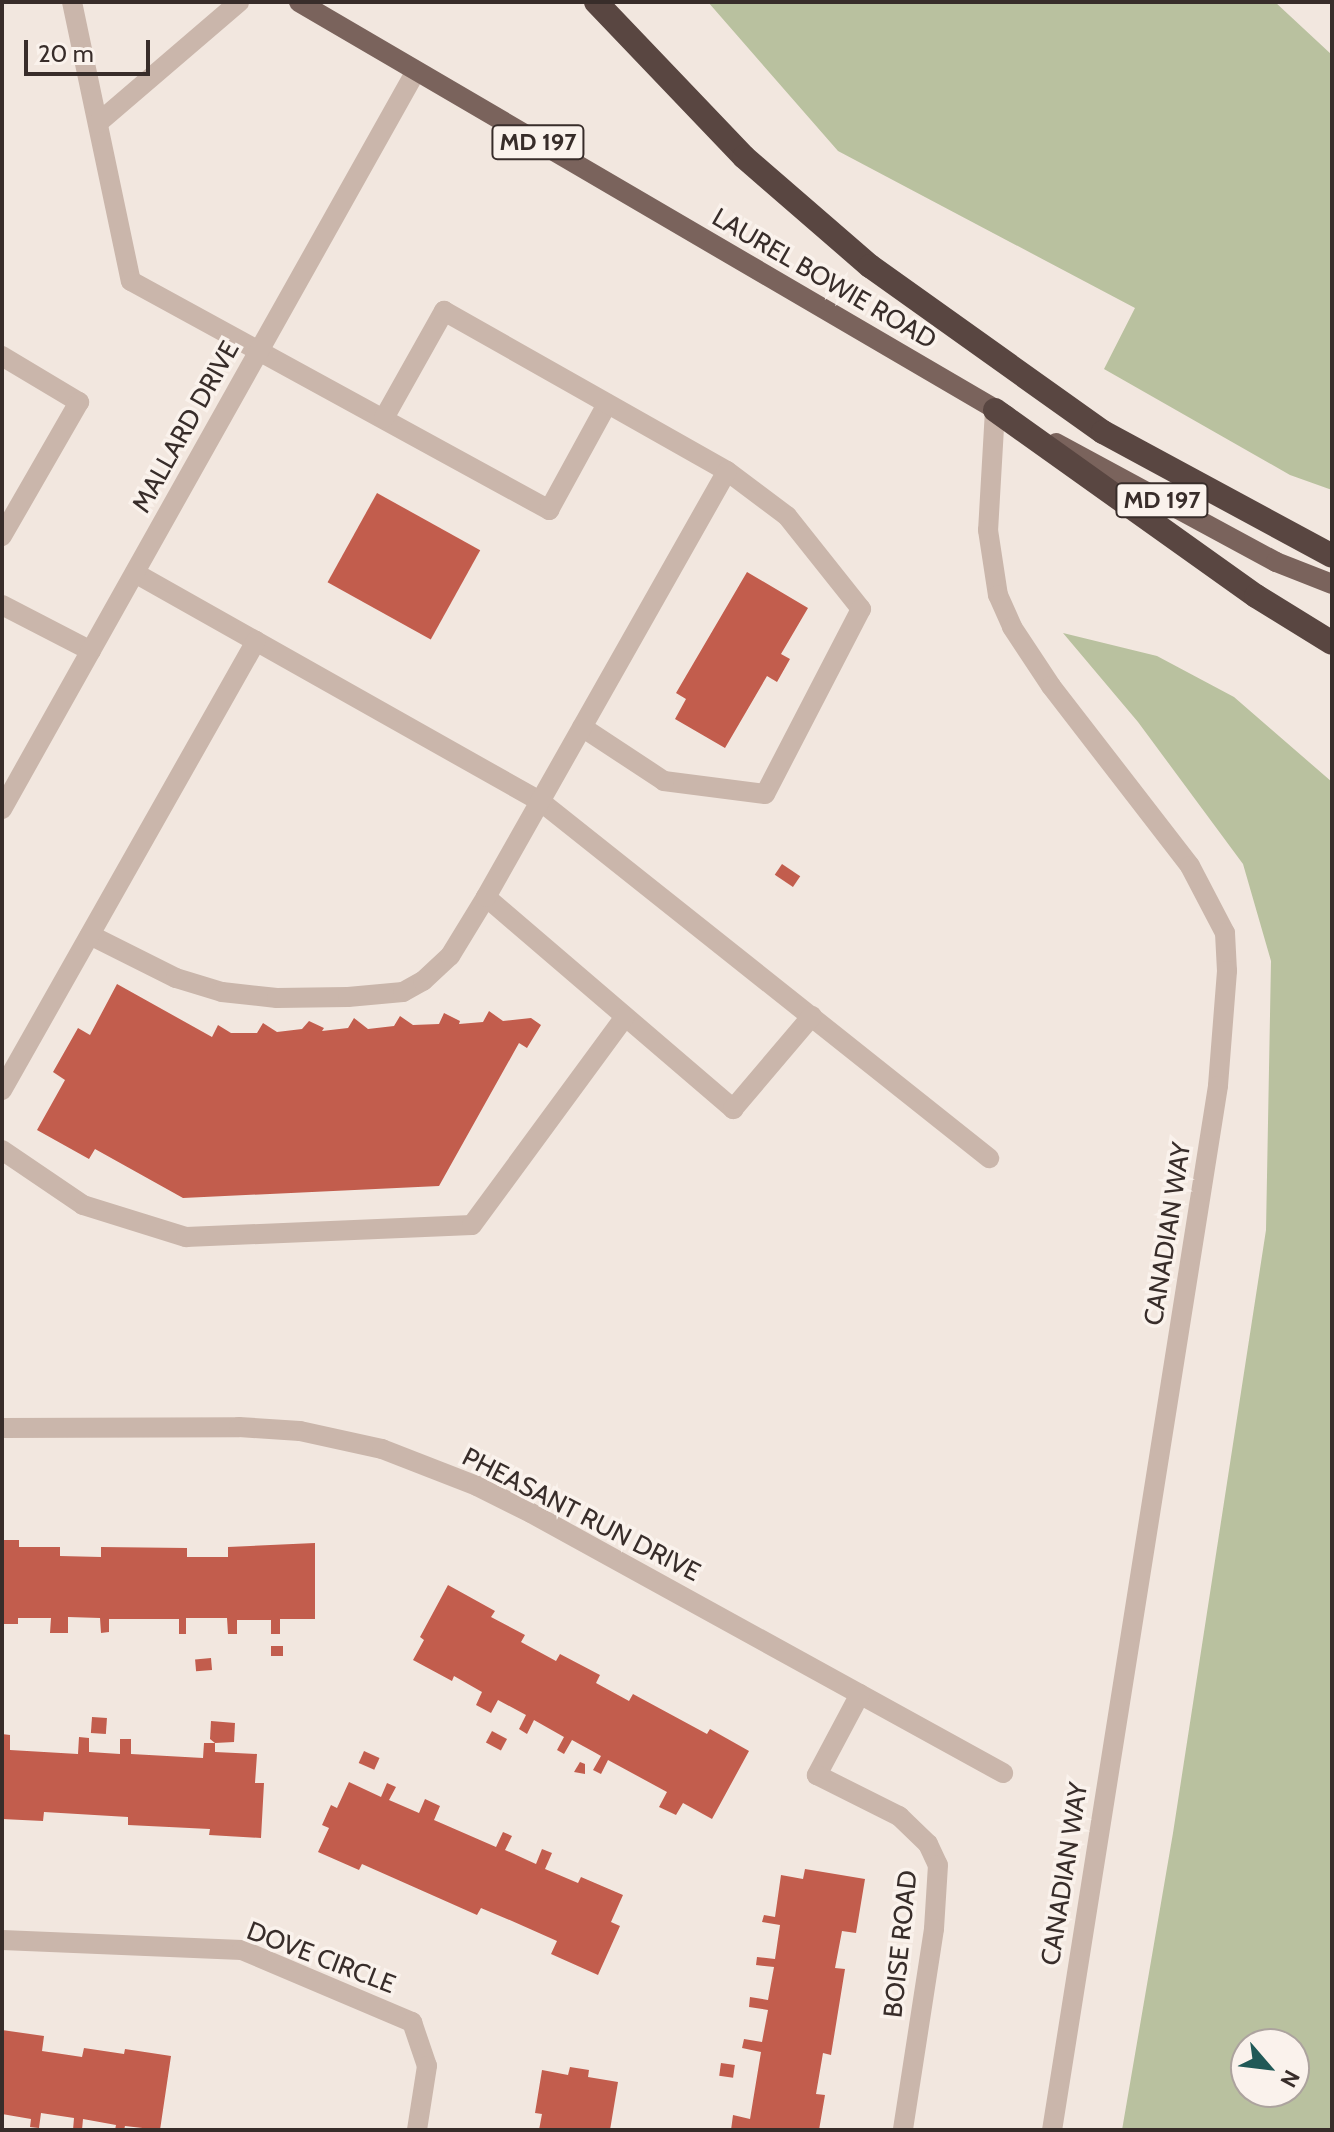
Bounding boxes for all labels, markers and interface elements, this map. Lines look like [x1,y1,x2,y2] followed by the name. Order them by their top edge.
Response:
[28,24,154,74] scale bar
[38,39,94,68] text: 20 m
[490,122,586,162] road number: MD 197
[706,202,942,356] street label: LAUREL BOWIE ROAD
[126,336,246,518] street label: MALLARD DRIVE
[1114,480,1210,520] road number: MD 197
[1138,1140,1198,1328] street label: CANADIAN WAY
[457,1441,705,1589] street label: PHEASANT RUN DRIVE
[1035,1780,1095,1968] street label: CANADIAN WAY
[878,1869,924,2019] street label: BOISE ROAD
[242,1915,400,2001] street label: DOVE CIRCLE
[1230,2028,1310,2108] north arrow
[1274,2065,1305,2092] text: N

